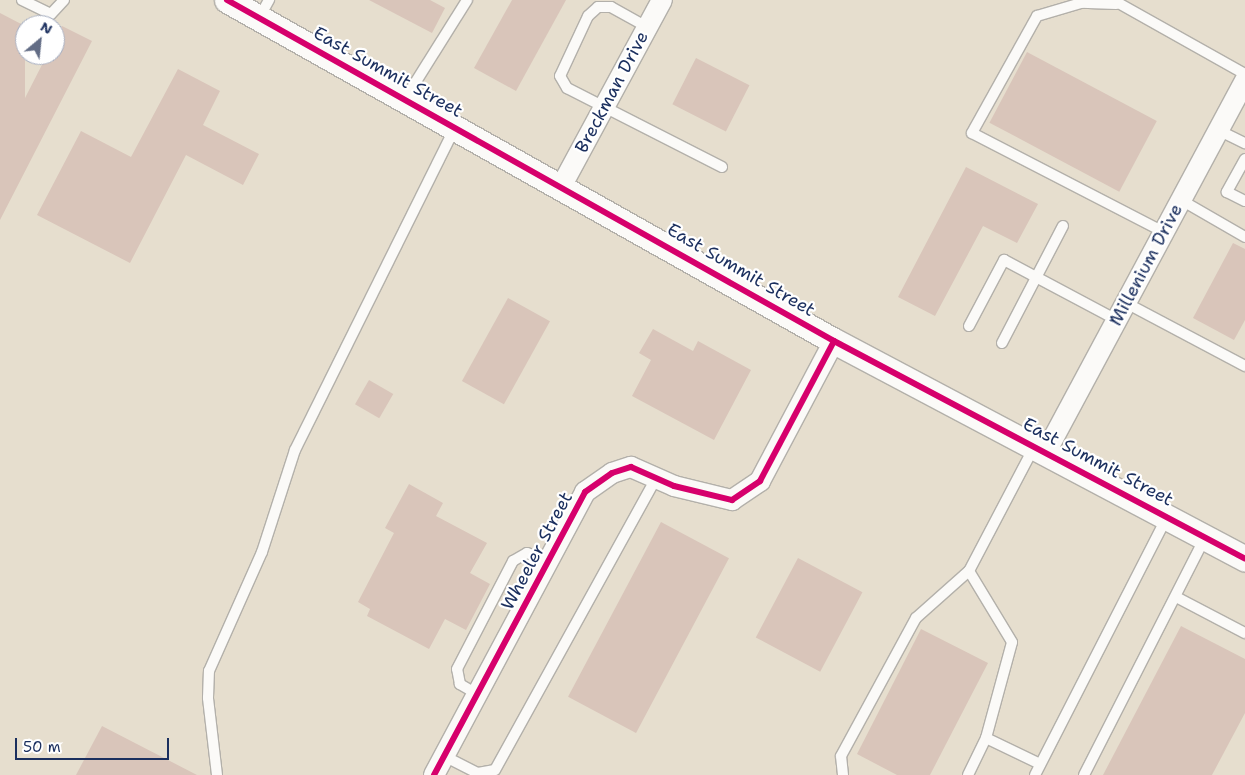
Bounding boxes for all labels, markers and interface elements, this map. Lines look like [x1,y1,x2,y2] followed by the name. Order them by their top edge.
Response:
[15,15,65,65] north arrow
[37,17,56,38] text: N
[310,22,466,122] street label: East Summit Street
[571,27,653,157] street label: Breckman Drive
[1105,200,1187,330] street label: Millenium Drive
[663,219,819,321] street label: East Summit Street
[1019,413,1177,511] street label: East Summit Street
[497,488,577,614] street label: Wheeler Street
[18,728,171,760] scale bar
[23,737,61,757] text: 50 m

